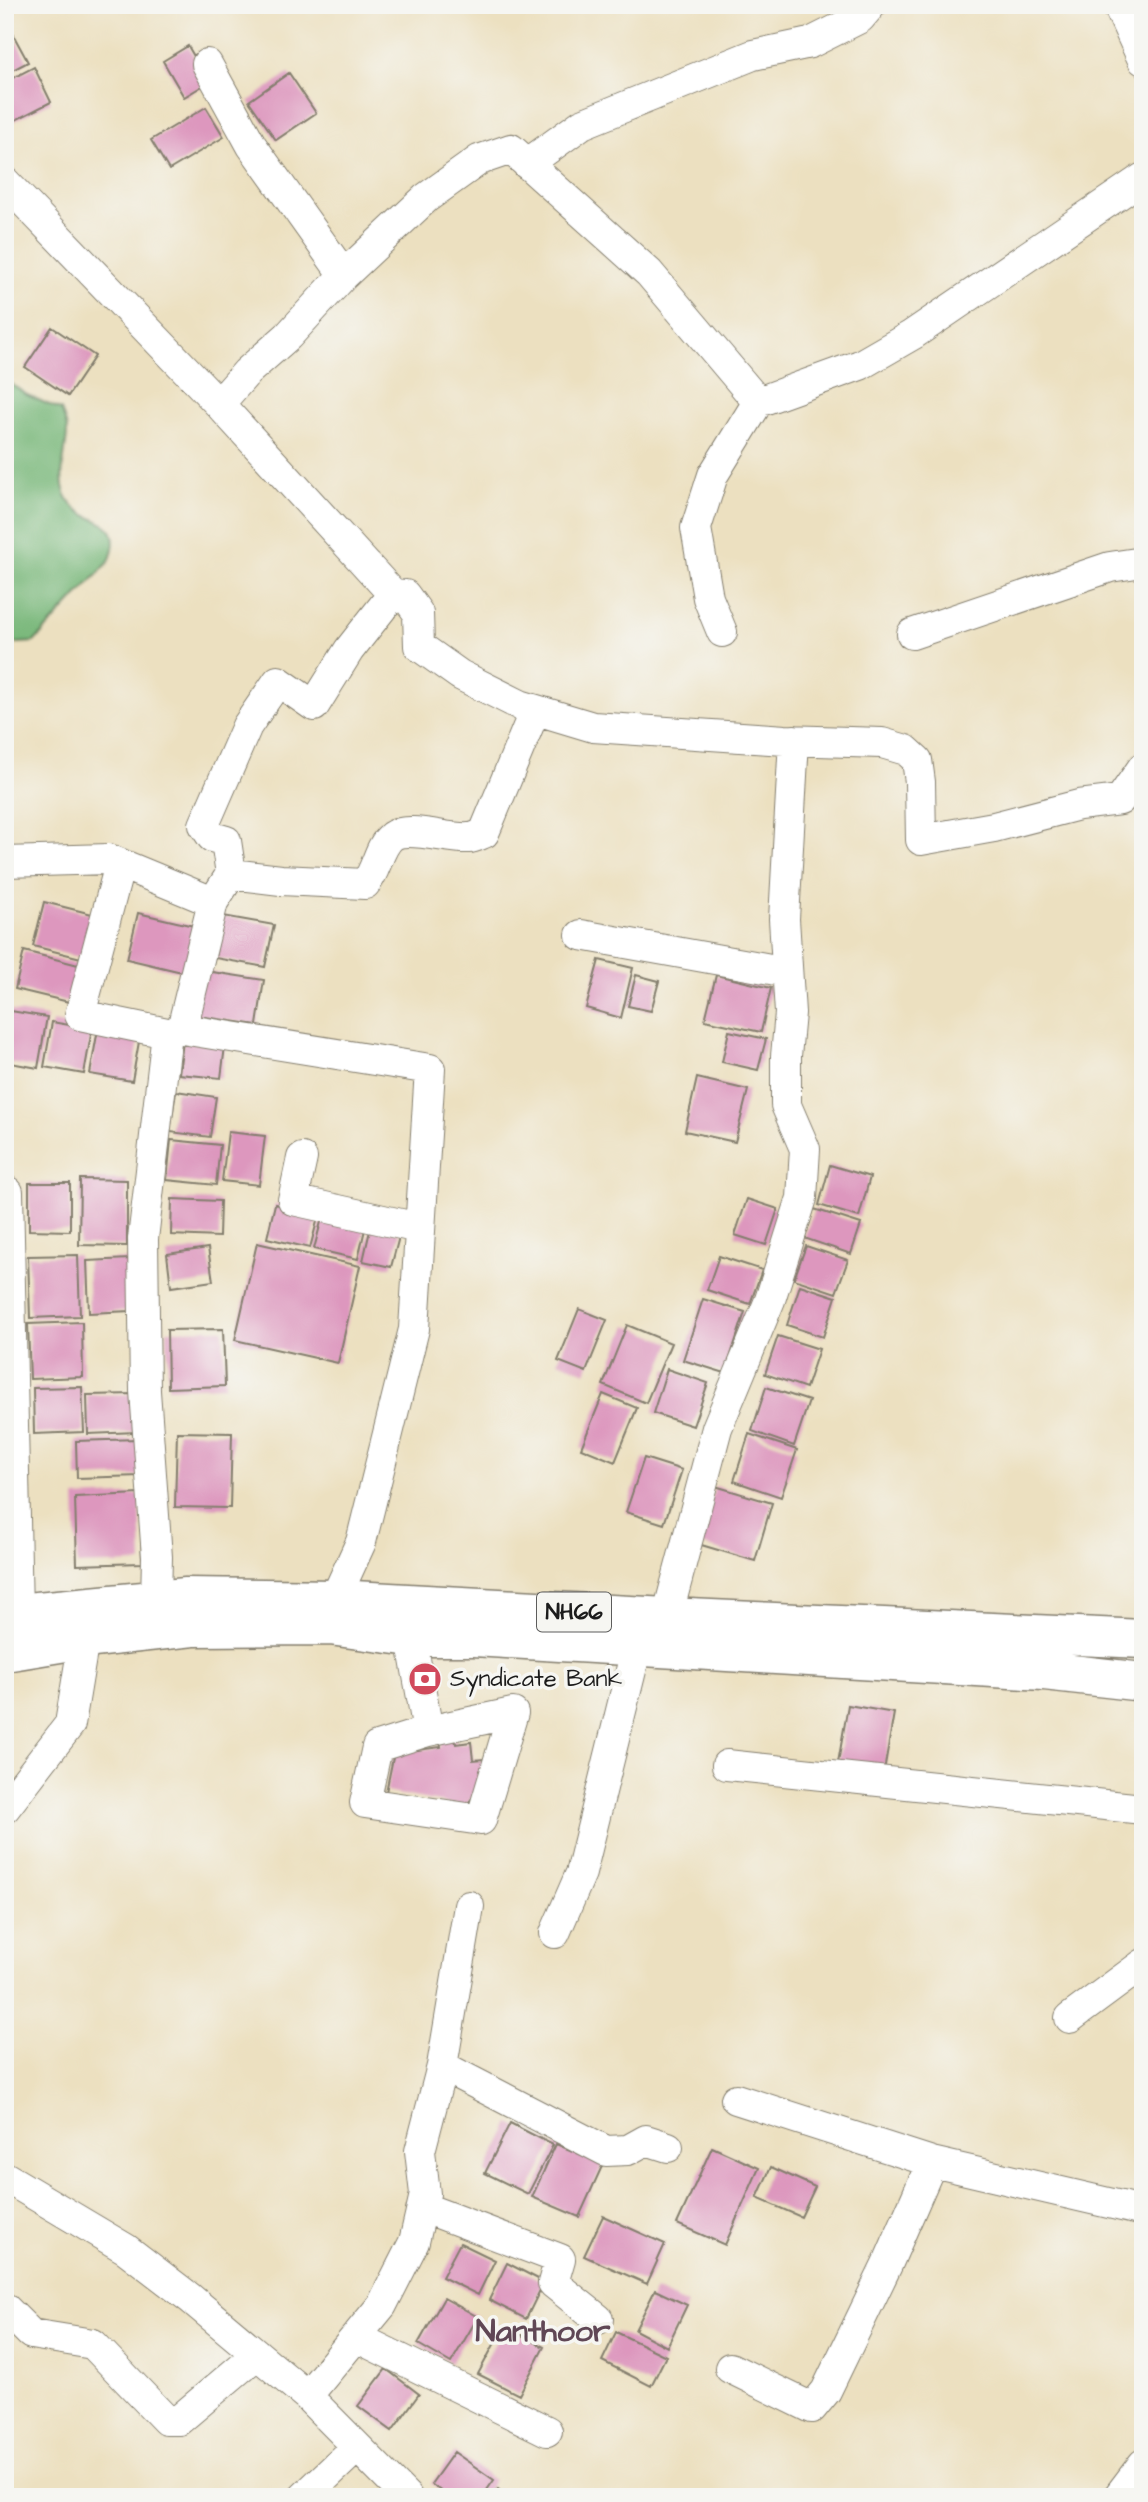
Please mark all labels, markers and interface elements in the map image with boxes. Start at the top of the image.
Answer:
road number: NH66 [537,1592,611,1632]
bank icon: Syndicate Bank [406,1660,444,1698]
place label: Syndicate Bank [450,1662,623,1697]
district label: Nanthoor [476,2309,611,2354]

